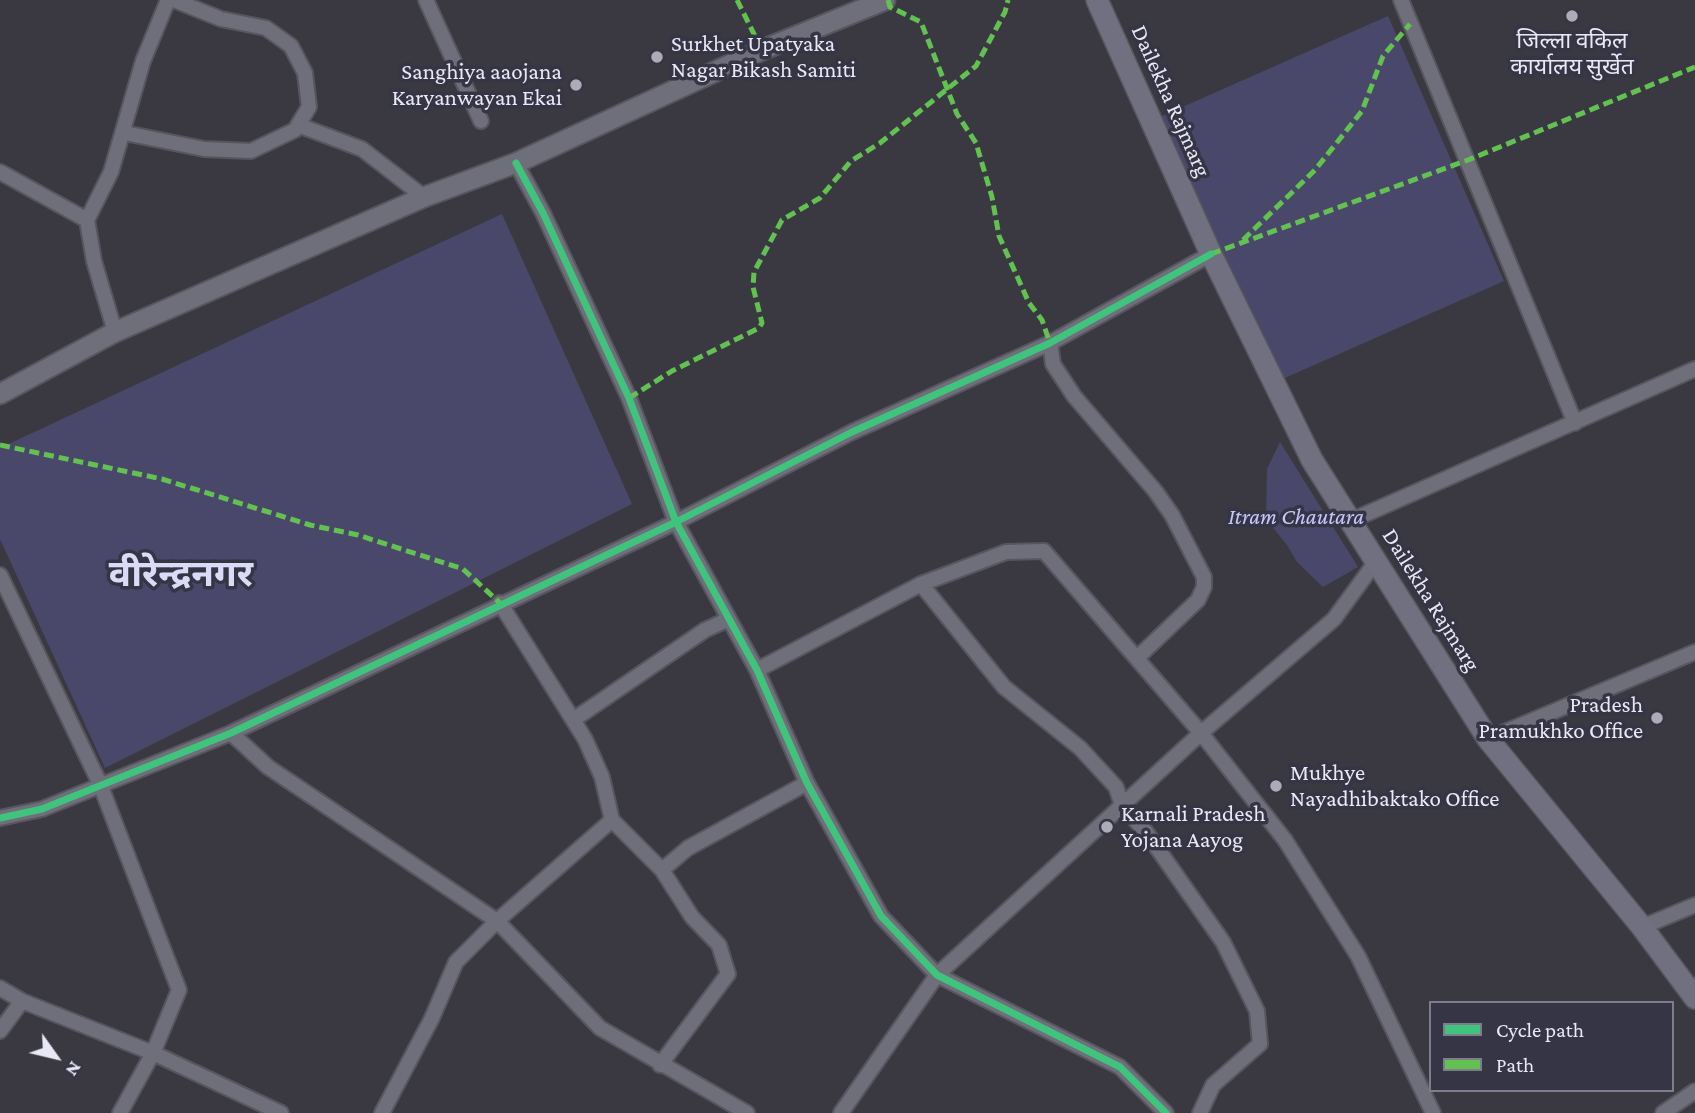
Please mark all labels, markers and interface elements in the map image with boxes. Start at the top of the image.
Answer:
marker: जिल्ला वकिल कार्यालय सुर्खेत [1564,8,1580,24]
street label: Dailekha Rajmarg [1125,21,1217,181]
place label: जिल्ला वकिल कार्यालय सुर्खेत [1510,27,1634,81]
place label: Surkhet Upatyaka Nagar Bikash Samiti [671,30,856,84]
marker: Surkhet Upatyaka Nagar Bikash Samiti [649,49,665,65]
place label: Sanghiya aaojana Karyanwayan Ekai [392,58,562,112]
marker: Sanghiya aaojana Karyanwayan Ekai [568,77,584,93]
park label: Itram Chautara [1228,503,1364,531]
street label: Dailekha Rajmarg [1376,523,1486,677]
district label: वीरेन्द्रनगर [109,553,253,597]
place label: Pradesh Pramukhko Office [1478,691,1643,745]
marker: Pradesh Pramukhko Office [1649,710,1665,726]
place label: Mukhye Nayadhibaktako Office [1290,759,1499,813]
marker: Mukhye Nayadhibaktako Office [1268,778,1284,794]
place label: Karnali Pradesh Yojana Aayog [1121,800,1266,854]
marker: Karnali Pradesh Yojana Aayog [1099,819,1115,835]
legend [1429,1001,1674,1092]
text: Cycle path [1496,1018,1584,1042]
north arrow [21,1022,91,1092]
text: Path [1496,1053,1534,1077]
text: N [62,1058,86,1080]

